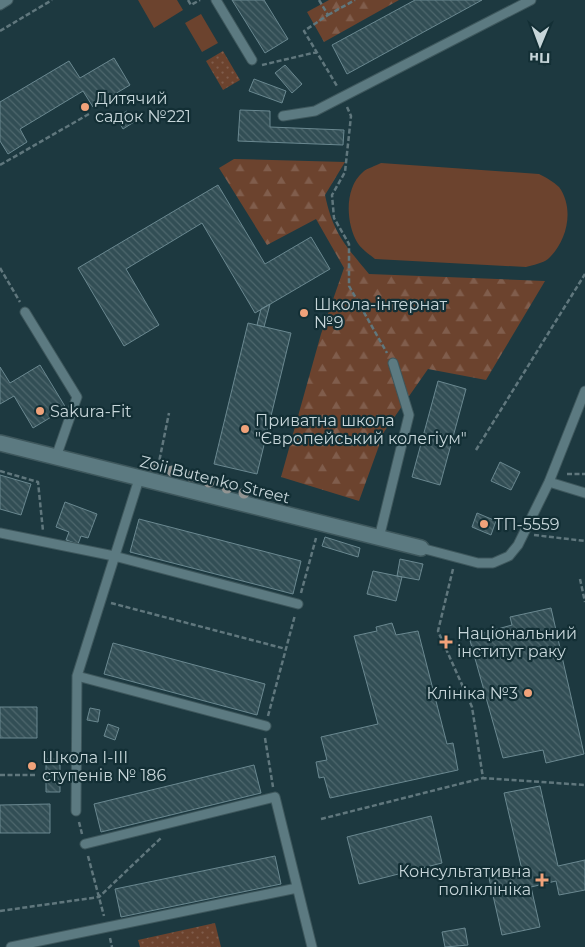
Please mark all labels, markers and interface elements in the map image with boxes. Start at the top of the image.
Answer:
north arrow [515,20,565,70]
text: Пн [529,49,550,67]
place label: Дитячий садок №221 [95,89,191,126]
marker: Дитячий садок №221 [79,101,91,113]
place label: Школа-інтернат №9 [314,295,448,332]
marker: Школа-інтернат №9 [298,307,310,319]
place label: Sakura-Fit [50,402,132,421]
marker: Sakura-Fit [34,405,46,417]
place label: Приватна школа "Європейський колегіум" [255,411,467,448]
marker: Приватна школа "Європейський колегіум" [239,423,251,435]
street label: Zoii Butenko Street [138,452,293,507]
place label: ТП-5559 [494,515,559,534]
marker: ТП-5559 [478,518,490,530]
place label: Національний інститут раку [457,624,577,661]
marker: Національний інститут раку [439,635,453,649]
place label: Клініка №3 [426,684,518,703]
marker: Клініка №3 [522,687,534,699]
place label: Школа І-ІІІ ступенів № 186 [42,748,166,785]
marker: Школа І-ІІІ ступенів № 186 [26,760,38,772]
place label: Консультативна поліклініка [398,862,531,899]
marker: Консультативна поліклініка [535,873,549,887]

